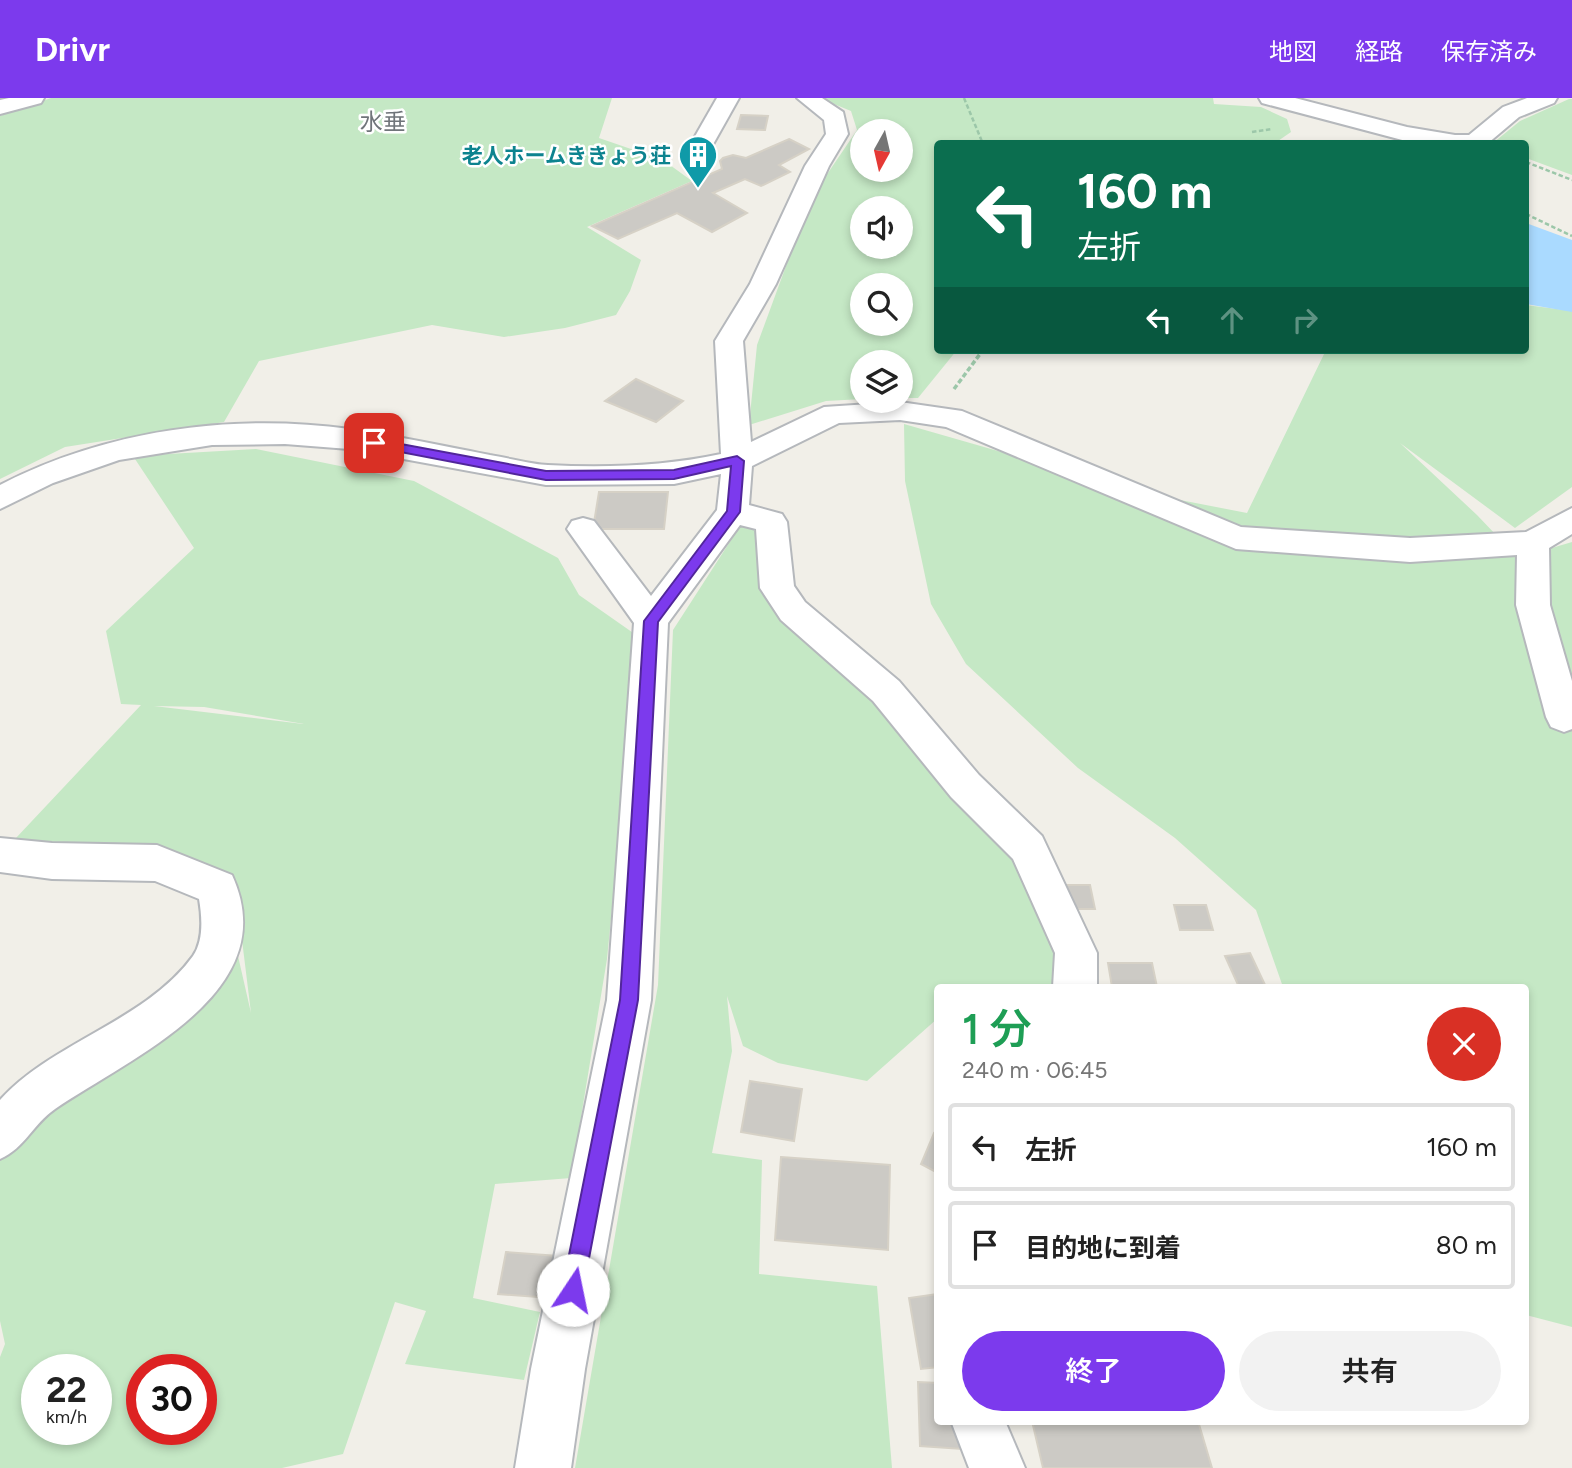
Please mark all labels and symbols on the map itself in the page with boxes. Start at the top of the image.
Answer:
district label: 水垂 [360,108,406,136]
north arrow [850,119,914,182]
building icon: 老人ホームききょう荘 [677,134,719,189]
place label: 老人ホームききょう荘 [462,143,671,168]
pin [344,413,404,473]
position arrow [536,1253,610,1327]
speed limit sign: 30 [126,1354,217,1445]

